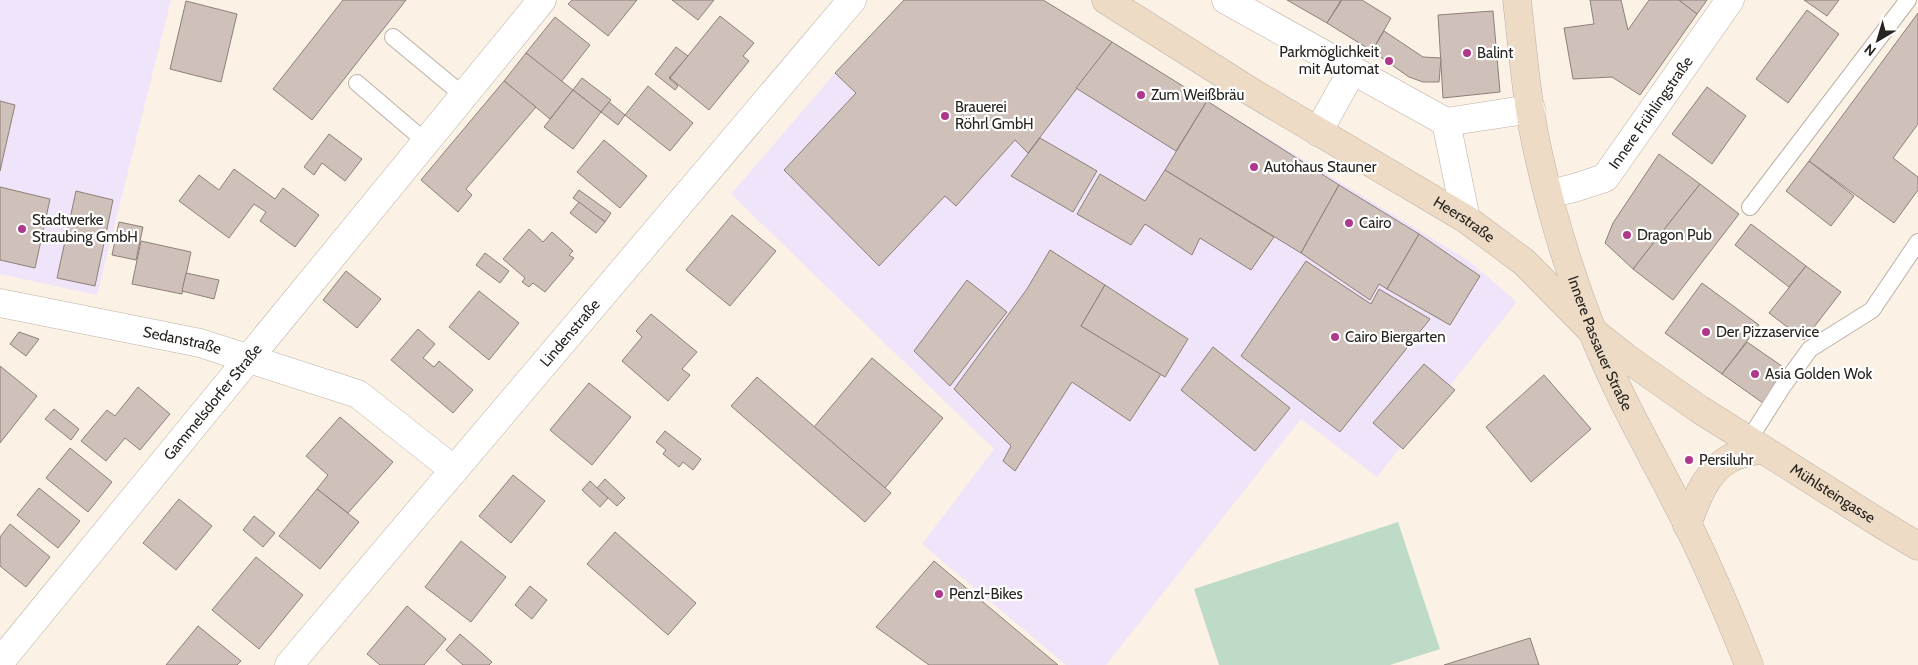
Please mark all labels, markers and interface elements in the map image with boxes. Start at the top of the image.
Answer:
north arrow [1853,15,1903,65]
text: N [1861,40,1879,60]
place label: Parkmöglichkeit mit Automat [1279,43,1379,78]
place label: Balint [1477,44,1513,62]
marker: Balint [1461,47,1473,59]
street label: Innere Frühlingstraße [1605,53,1697,173]
marker: Parkmöglichkeit mit Automat [1383,55,1395,67]
place label: Zum Weißbräu [1151,86,1244,104]
marker: Zum Weißbräu [1135,89,1147,101]
place label: Brauerei Röhrl GmbH [955,98,1034,133]
marker: Brauerei Röhrl GmbH [939,110,951,122]
place label: Autohaus Stauner [1264,158,1377,176]
marker: Autohaus Stauner [1248,161,1260,173]
street label: Heerstraße [1430,193,1499,246]
place label: Stadtwerke Straubing GmbH [32,211,138,246]
place label: Cairo [1359,214,1391,232]
marker: Cairo [1343,217,1355,229]
marker: Stadtwerke Straubing GmbH [16,223,28,235]
place label: Dragon Pub [1637,226,1712,244]
marker: Dragon Pub [1621,229,1633,241]
street label: Innere Passauer Straße [1564,274,1636,414]
street label: Lindenstraße [536,295,604,370]
street label: Sedanstraße [142,323,224,358]
place label: Der Pizzaservice [1716,323,1820,341]
marker: Der Pizzaservice [1700,326,1712,338]
place label: Cairo Biergarten [1345,328,1446,346]
marker: Cairo Biergarten [1329,331,1341,343]
street label: Gammelsdorfer Straße [160,340,266,464]
place label: Asia Golden Wok [1765,365,1873,383]
marker: Asia Golden Wok [1749,368,1761,380]
place label: Persiluhr [1699,451,1754,469]
marker: Persiluhr [1683,454,1695,466]
street label: Mühlsteingasse [1787,460,1879,527]
place label: Penzl-Bikes [949,585,1023,603]
marker: Penzl-Bikes [933,588,945,600]

